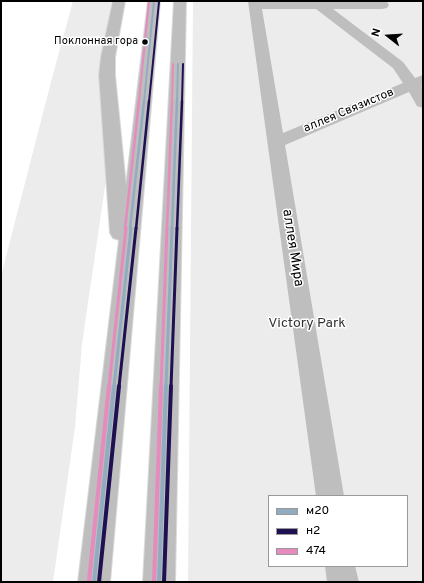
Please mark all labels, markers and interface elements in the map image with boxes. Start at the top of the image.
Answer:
north arrow [368,16,408,56]
text: N [369,27,384,38]
place label: Поклонная гора [54,35,138,49]
marker: Поклонная гора [140,37,150,47]
street label: аллея Связистов [302,85,396,137]
street label: аллея Мира [278,208,306,288]
park label: Victory Park [268,316,346,332]
legend [268,495,408,567]
text: м20 [306,503,329,519]
text: н2 [306,523,320,539]
text: 474 [306,543,326,559]

